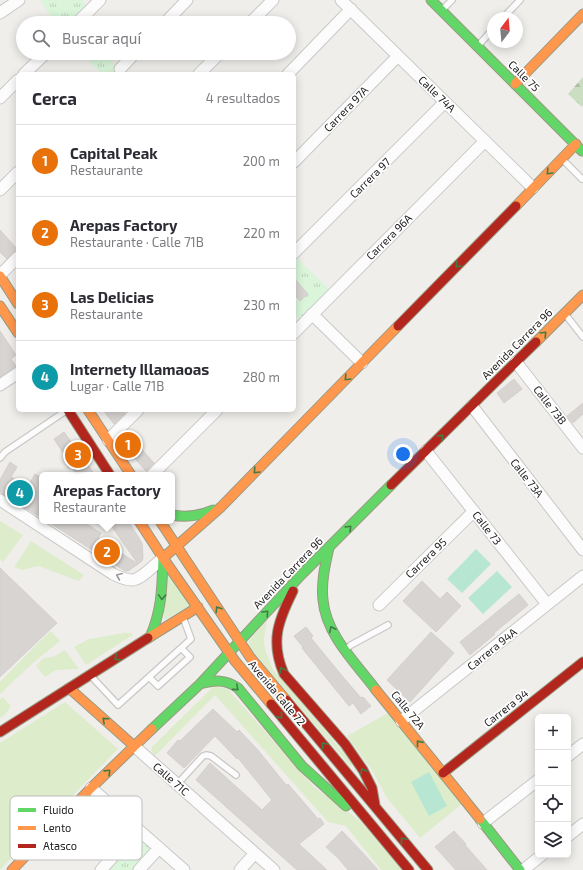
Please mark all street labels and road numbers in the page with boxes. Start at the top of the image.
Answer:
street label: Calle 75 [506,57,543,94]
street label: Calle 74A [416,73,459,115]
street label: Carrera 97A [321,83,371,134]
street label: Carrera 97 [347,155,393,201]
street label: Carrera 96A [363,211,414,262]
street label: Avenida Carrera 96 [479,306,555,382]
street label: Calle 73B [531,383,570,427]
street label: Calle 73A [508,456,547,500]
street label: Calle 73 [470,508,505,547]
street label: Avenida Carrera 96 [250,534,325,611]
street label: Carrera 95 [402,535,449,580]
street label: Carrera 94A [464,625,519,672]
street label: Avenida Calle 72 [246,657,308,728]
street label: Carrera 94 [481,686,531,729]
street label: Calle 72A [389,688,428,732]
street label: Calle 71C [151,759,192,798]

